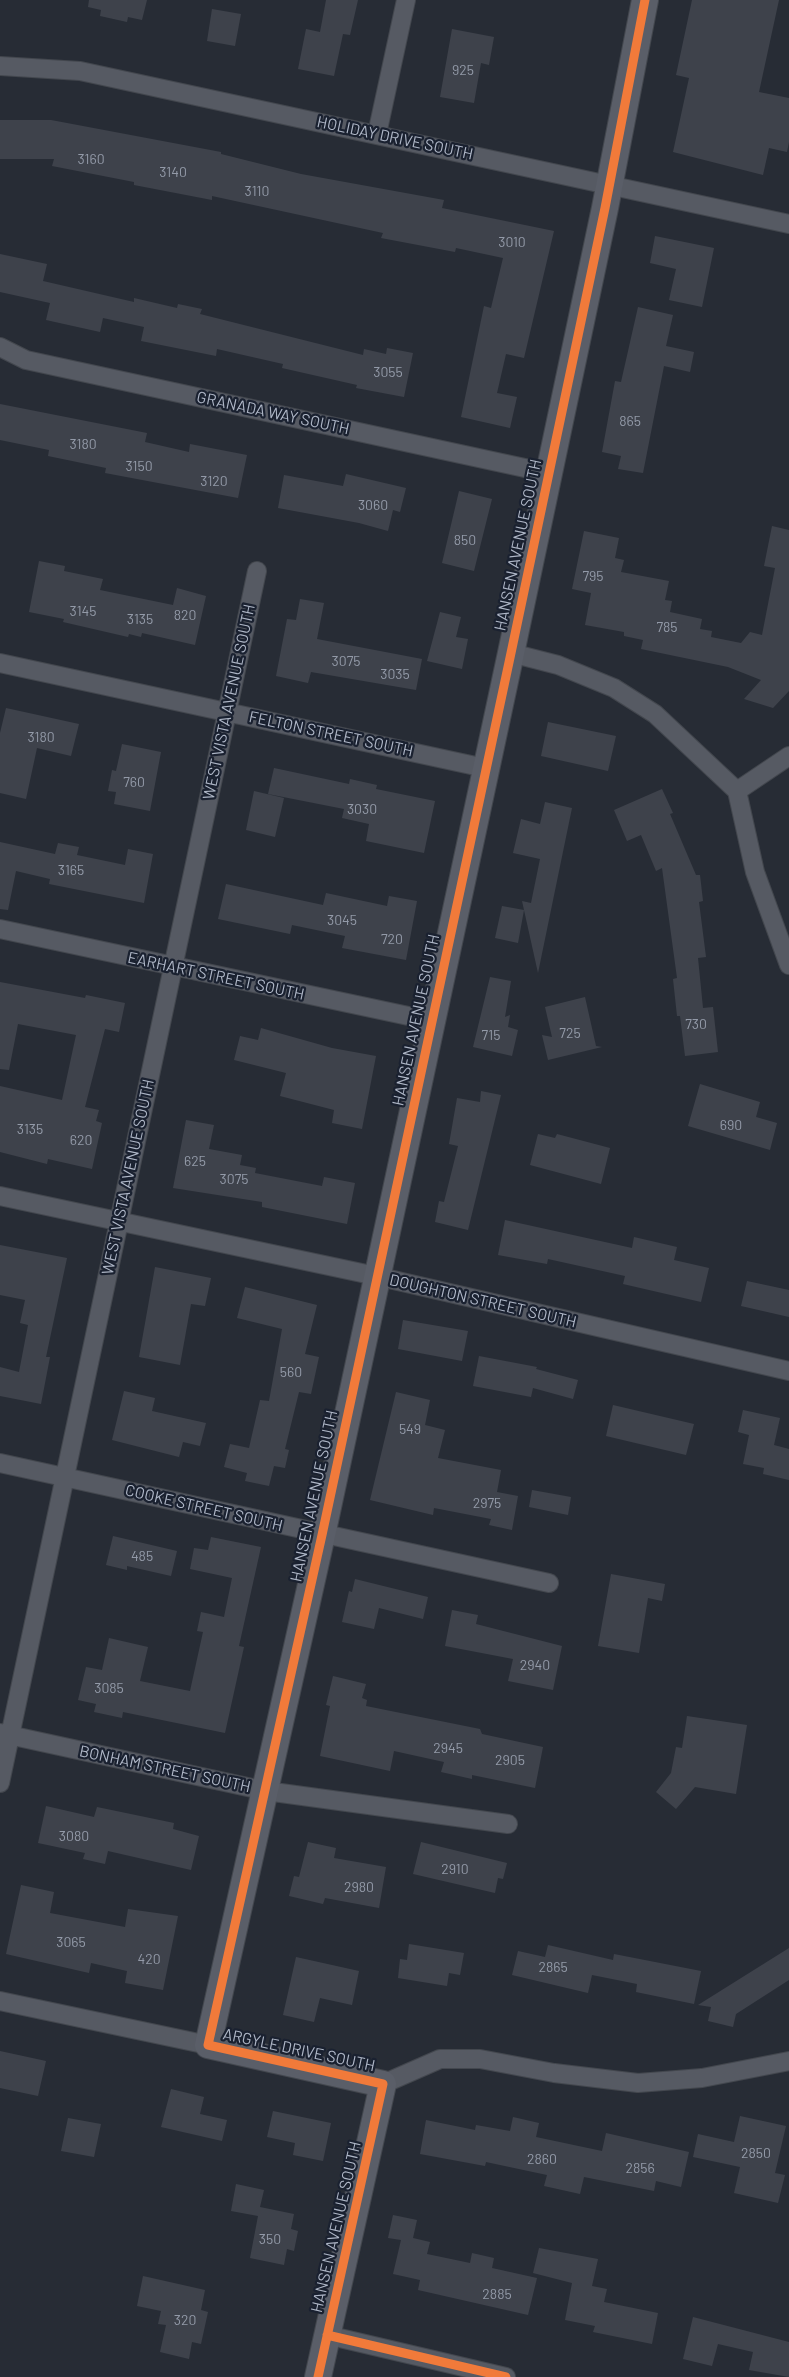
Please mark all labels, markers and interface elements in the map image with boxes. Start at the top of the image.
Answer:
house number: 925 [452,62,474,78]
street label: HOLIDAY DRIVE SOUTH [315,112,475,164]
house number: 3160 [77,151,105,167]
house number: 3140 [159,164,187,180]
house number: 3110 [245,183,269,199]
house number: 3010 [498,234,526,250]
house number: 3055 [373,364,403,380]
street label: GRANADA WAY SOUTH [195,387,351,439]
house number: 865 [619,413,641,429]
house number: 3180 [69,436,97,452]
street label: HANSEN AVENUE SOUTH [490,457,546,633]
house number: 3150 [125,458,153,474]
house number: 3120 [200,473,228,489]
house number: 3060 [358,497,388,513]
house number: 850 [454,532,476,548]
house number: 795 [582,568,604,584]
street label: WEST VISTA AVENUE SOUTH [199,602,259,802]
house number: 3145 [70,603,96,619]
house number: 820 [174,607,196,623]
house number: 3135 [127,611,153,627]
house number: 785 [656,619,678,635]
house number: 3075 [332,653,360,669]
house number: 3035 [380,666,410,682]
street label: FELTON STREET SOUTH [247,707,415,761]
house number: 3180 [27,729,55,745]
house number: 760 [123,774,145,790]
house number: 3030 [347,801,377,817]
house number: 3165 [58,862,84,878]
house number: 3045 [327,912,357,928]
house number: 720 [381,931,403,947]
street label: HANSEN AVENUE SOUTH [388,932,444,1108]
street label: EARHART STREET SOUTH [126,948,306,1004]
house number: 730 [685,1016,707,1032]
house number: 725 [559,1025,581,1041]
house number: 715 [482,1027,500,1043]
street label: WEST VISTA AVENUE SOUTH [98,1077,158,1277]
house number: 690 [720,1117,742,1133]
house number: 3135 [17,1121,43,1137]
house number: 620 [70,1132,92,1148]
house number: 625 [184,1153,206,1169]
house number: 3075 [220,1171,248,1187]
street label: DOUGHTON STREET SOUTH [388,1270,578,1332]
house number: 560 [280,1364,302,1380]
street label: HANSEN AVENUE SOUTH [286,1408,342,1584]
house number: 549 [399,1421,421,1437]
street label: COOKE STREET SOUTH [123,1481,285,1535]
house number: 2975 [473,1495,501,1511]
house number: 485 [131,1548,153,1564]
house number: 2940 [520,1657,550,1673]
house number: 3085 [94,1680,124,1696]
house number: 2945 [433,1740,463,1756]
street label: BONHAM STREET SOUTH [78,1741,252,1797]
house number: 2905 [495,1752,525,1768]
house number: 3080 [59,1828,89,1844]
house number: 2910 [441,1861,469,1877]
house number: 2980 [344,1879,374,1895]
house number: 3065 [56,1934,86,1950]
house number: 420 [137,1951,161,1967]
house number: 2865 [538,1959,568,1975]
street label: ARGYLE DRIVE SOUTH [221,2024,377,2076]
street label: HANSEN AVENUE SOUTH [307,2139,365,2315]
house number: 2850 [741,2145,771,2161]
house number: 2860 [527,2151,557,2167]
house number: 2856 [625,2160,655,2176]
house number: 350 [259,2231,281,2247]
house number: 2885 [482,2286,512,2302]
house number: 320 [174,2312,196,2328]

